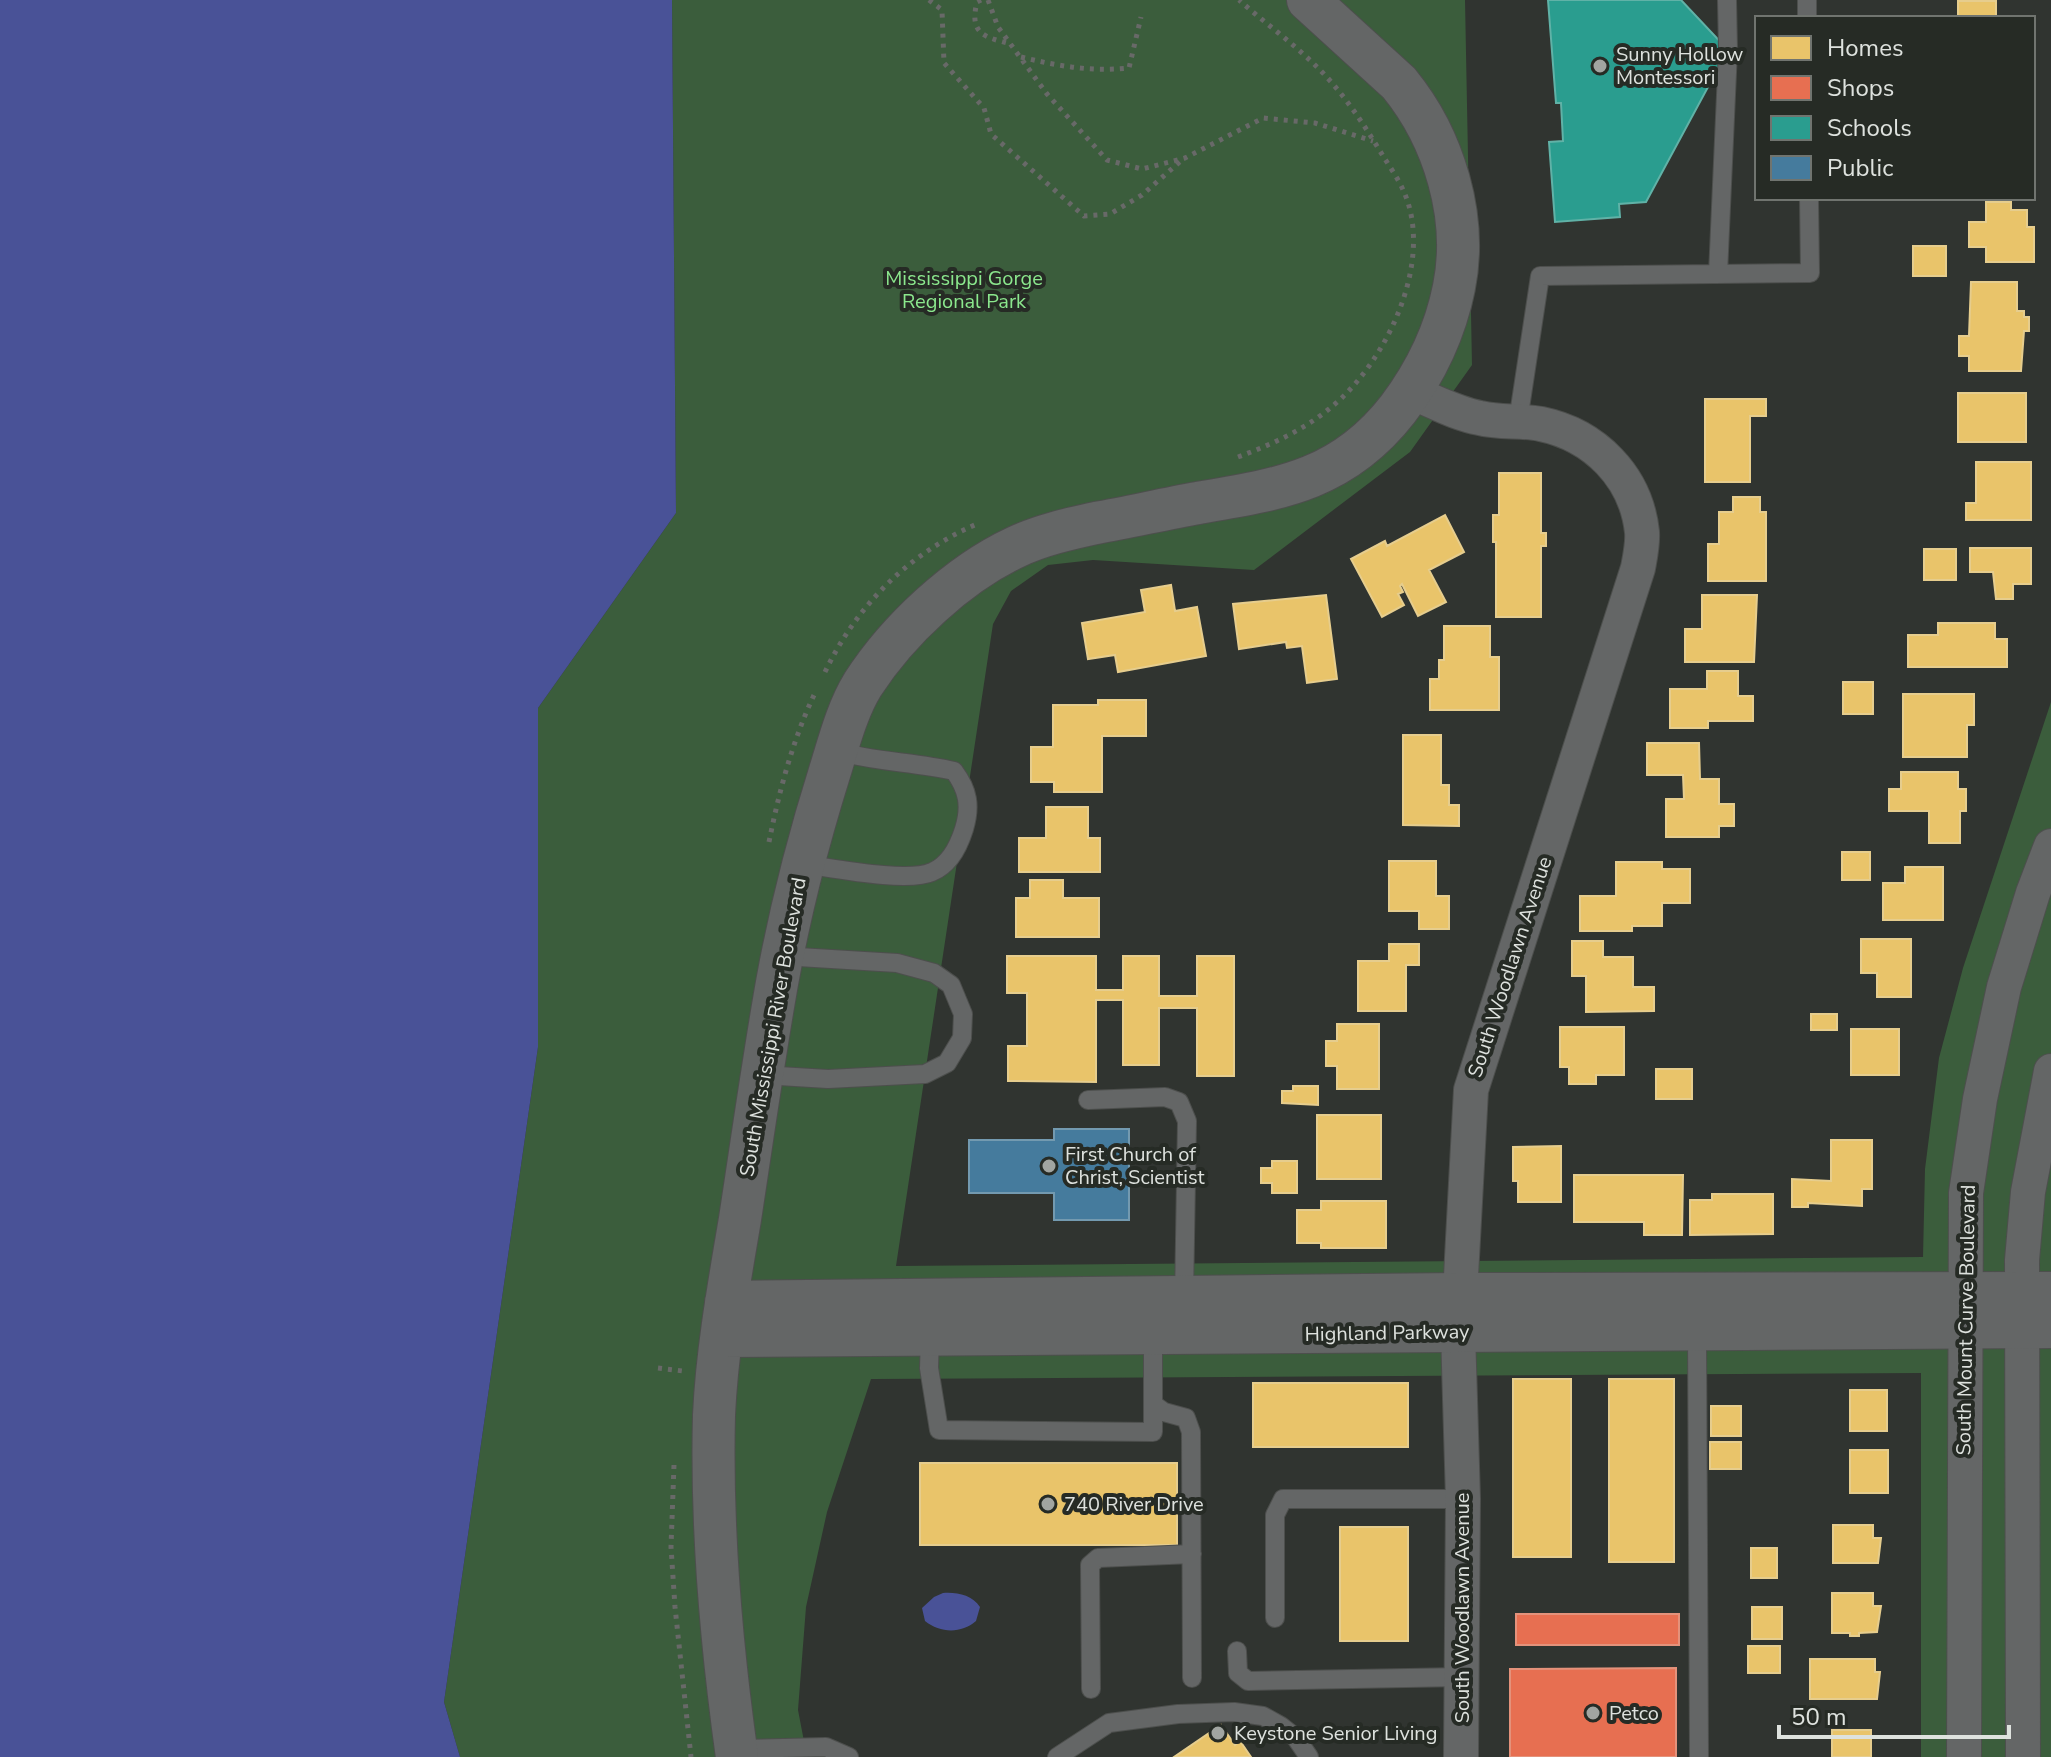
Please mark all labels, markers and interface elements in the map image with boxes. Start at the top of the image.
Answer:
legend [1755,16,2035,200]
text: Homes [1827,32,1903,64]
place label: Sunny Hollow Montessori [1616,41,1744,91]
marker: Sunny Hollow Montessori [1591,57,1609,75]
text: Shops [1827,72,1894,104]
text: Schools [1827,112,1912,144]
text: Public [1827,152,1893,184]
park label: Mississippi Gorge Regional Park [885,265,1043,315]
street label: South Woodlawn Avenue [1462,853,1558,1081]
street label: South Mississippi River Boulevard [733,875,813,1179]
place label: First Church of Christ, Scientist [1065,1141,1205,1191]
marker: First Church of Christ, Scientist [1040,1157,1058,1175]
street label: South Mount Curve Boulevard [1950,1184,1982,1456]
street label: Highland Parkway [1304,1318,1470,1348]
place label: 740 River Drive [1064,1491,1204,1518]
street label: South Woodlawn Avenue [1449,1493,1476,1723]
marker: 740 River Drive [1039,1495,1057,1513]
scale bar [1779,1689,2009,1739]
place label: Petco [1609,1700,1659,1727]
text: 50 m [1791,1701,1847,1733]
marker: Petco [1584,1704,1602,1722]
place label: Keystone Senior Living [1234,1720,1437,1747]
marker: Keystone Senior Living [1209,1724,1227,1742]

